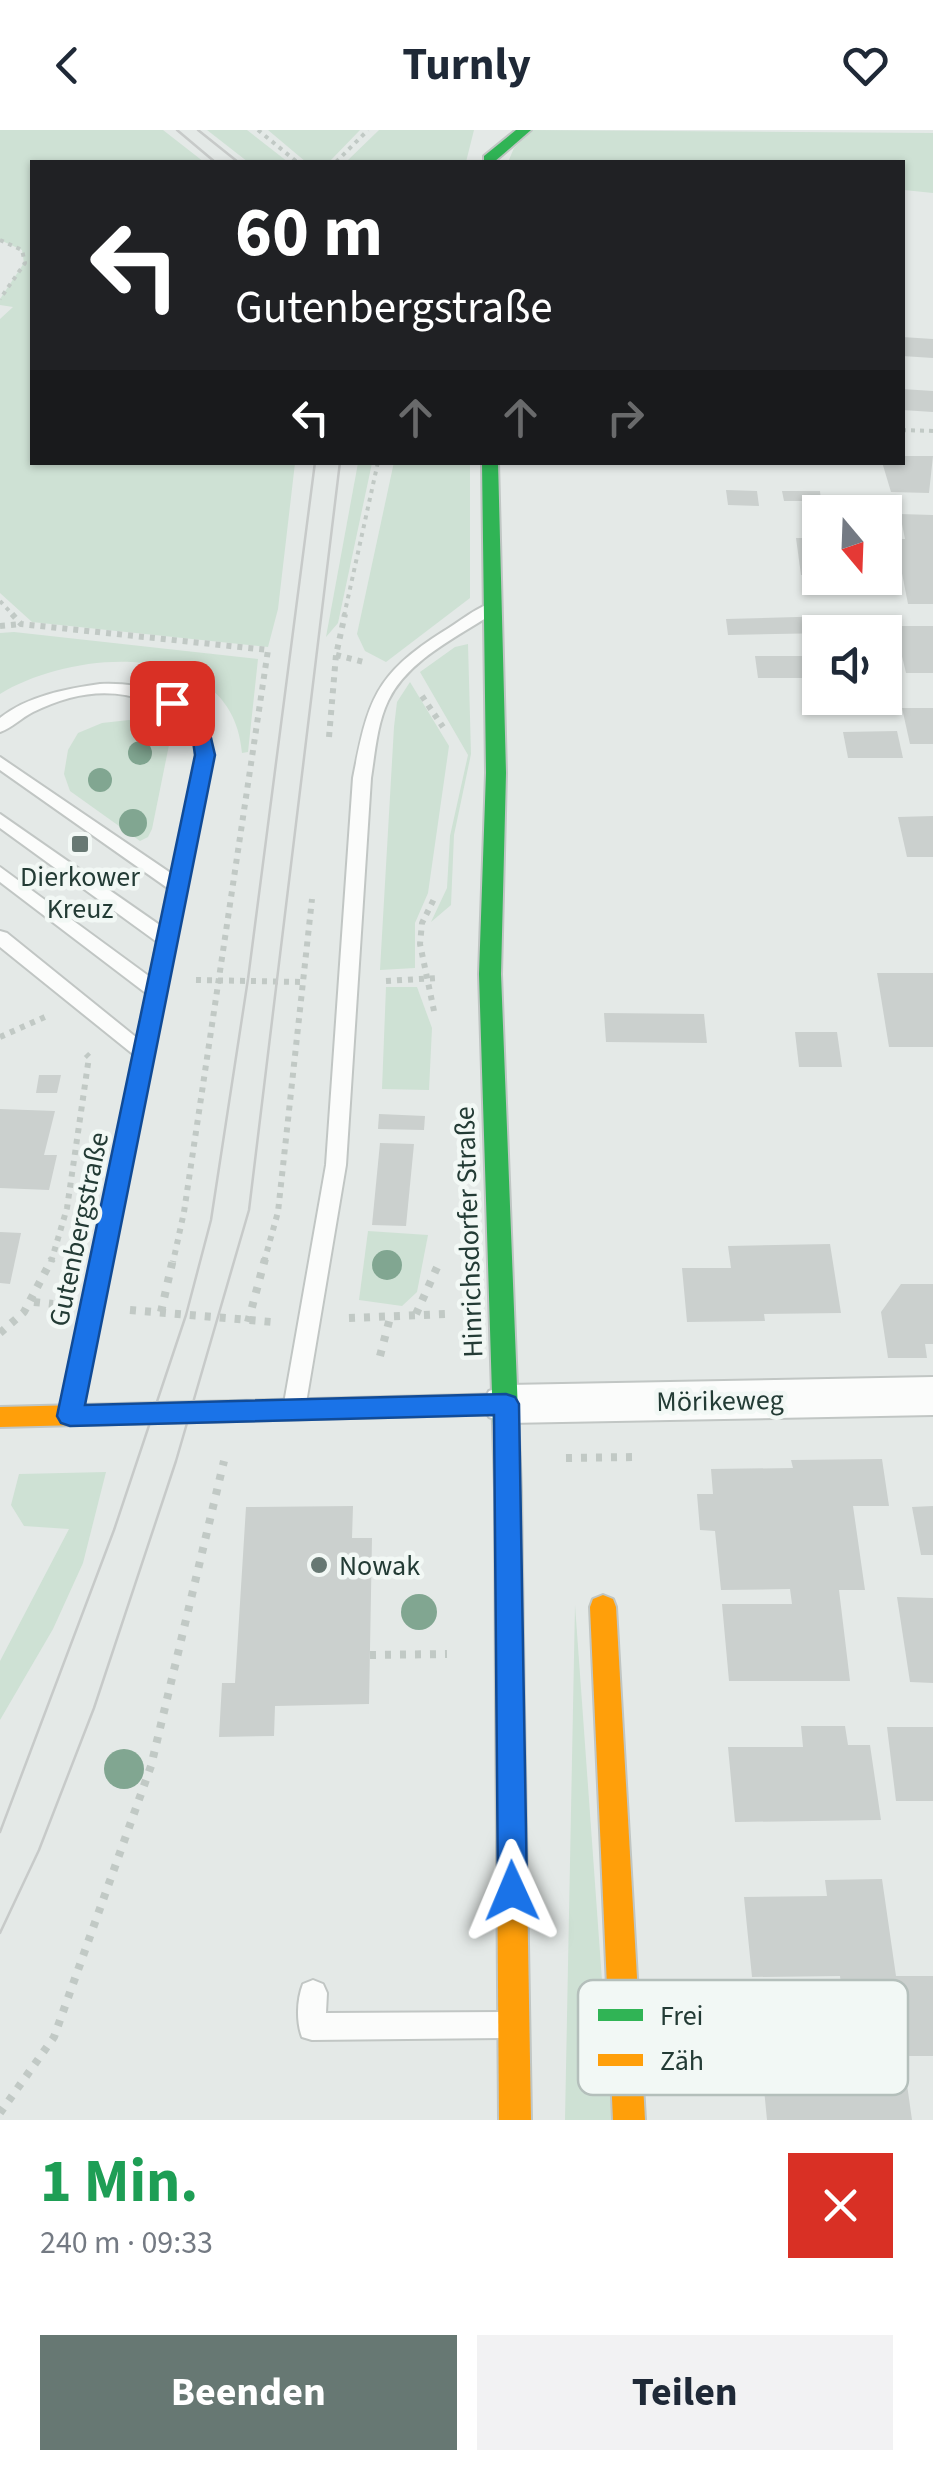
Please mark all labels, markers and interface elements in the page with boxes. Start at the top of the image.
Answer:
text: Turnly [402,33,531,97]
icon: back [40,38,95,93]
icon: heart [838,38,893,93]
text: 60 m [235,183,383,283]
icon: left [70,200,200,330]
text: Gutenbergstraße [235,276,552,340]
icon: left [283,390,338,445]
icon: ahead [388,390,443,445]
icon: ahead [493,390,548,445]
icon: right [598,390,653,445]
north arrow [802,495,902,595]
map controls [802,495,902,715]
button: sound [802,615,902,715]
pin [130,661,215,746]
icon: arrive [145,676,200,731]
marker: Dierkower Kreuz [69,833,91,855]
place label: Dierkower Kreuz [20,857,140,929]
street label: Hinrichsdorfer Straße [445,1106,493,1358]
street label: Gutenbergstraße [39,1128,119,1330]
street label: Mörikeweg [656,1380,784,1422]
place label: Nowak [339,1546,420,1586]
marker: Nowak [308,1554,330,1576]
position arrow [460,1839,564,1943]
legend [578,1980,908,2095]
text: Frei [660,1996,703,2036]
text: Zäh [660,2041,704,2081]
text: 1 Min. [40,2140,198,2225]
button: close [788,2153,893,2258]
text: 240 m · 09:33 [40,2220,213,2266]
button: Beenden [40,2335,457,2450]
button: Teilen [477,2335,893,2450]

